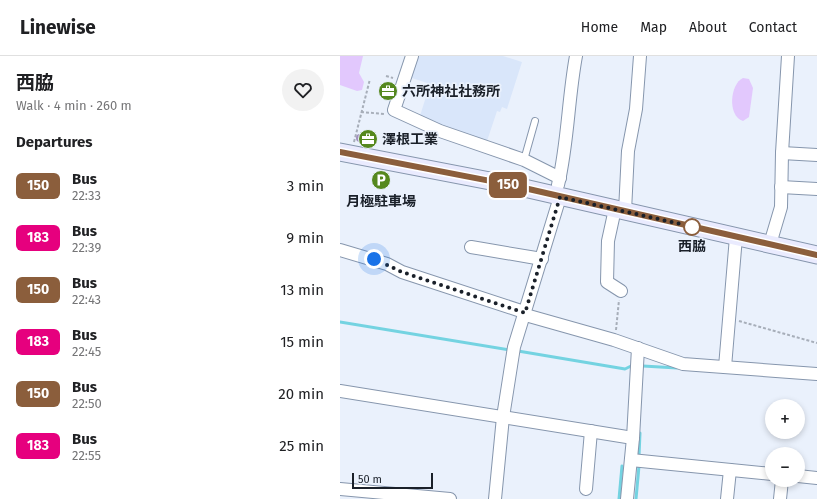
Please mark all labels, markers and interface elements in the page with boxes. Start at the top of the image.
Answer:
text: Linewise [20,16,96,39]
text: Home [581,19,618,36]
text: Map [640,19,667,36]
text: About [689,19,727,36]
text: Contact [749,19,797,36]
button: heart [282,69,324,111]
text: 西脇 [16,71,54,94]
office icon: 六所神社社務所 [377,80,399,102]
place label: 六所神社社務所 [402,83,500,100]
text: Walk · 4 min · 260 m [16,98,132,113]
office icon: 澤根工業 [357,128,379,150]
place label: 澤根工業 [382,131,438,148]
text: Departures [16,133,93,151]
parking icon: 月極駐車場 [370,169,392,191]
text: Bus [72,170,97,188]
line badge: 150 [485,172,531,198]
text: 150 [497,176,519,193]
text: 150 [27,177,49,194]
text: 3 min [287,177,324,195]
text: 22:33 [72,188,101,203]
place label: 月極駐車場 [346,193,416,210]
marker: 西脇 [683,218,701,236]
text: Bus [72,222,97,240]
text: 183 [27,229,49,246]
text: 9 min [286,229,324,247]
place label: 西脇 [678,238,706,255]
text: 22:39 [72,240,101,255]
your location [364,249,384,269]
text: Bus [72,274,97,292]
text: 150 [27,281,49,298]
text: 13 min [280,281,324,299]
text: 22:43 [72,292,101,307]
text: Bus [72,326,97,344]
text: 183 [27,333,49,350]
text: 15 min [280,333,324,351]
text: 22:45 [72,344,101,359]
text: Bus [72,378,97,396]
text: 150 [27,385,49,402]
text: 20 min [278,385,324,403]
text: 22:50 [72,396,102,411]
map controls [765,399,805,487]
button: + [765,399,805,439]
text: Bus [72,430,97,448]
text: 183 [27,437,49,454]
text: 25 min [279,437,324,455]
button: − [765,447,805,487]
text: 22:55 [72,448,101,463]
scale bar [352,471,433,490]
text: 50 m [358,473,382,486]

